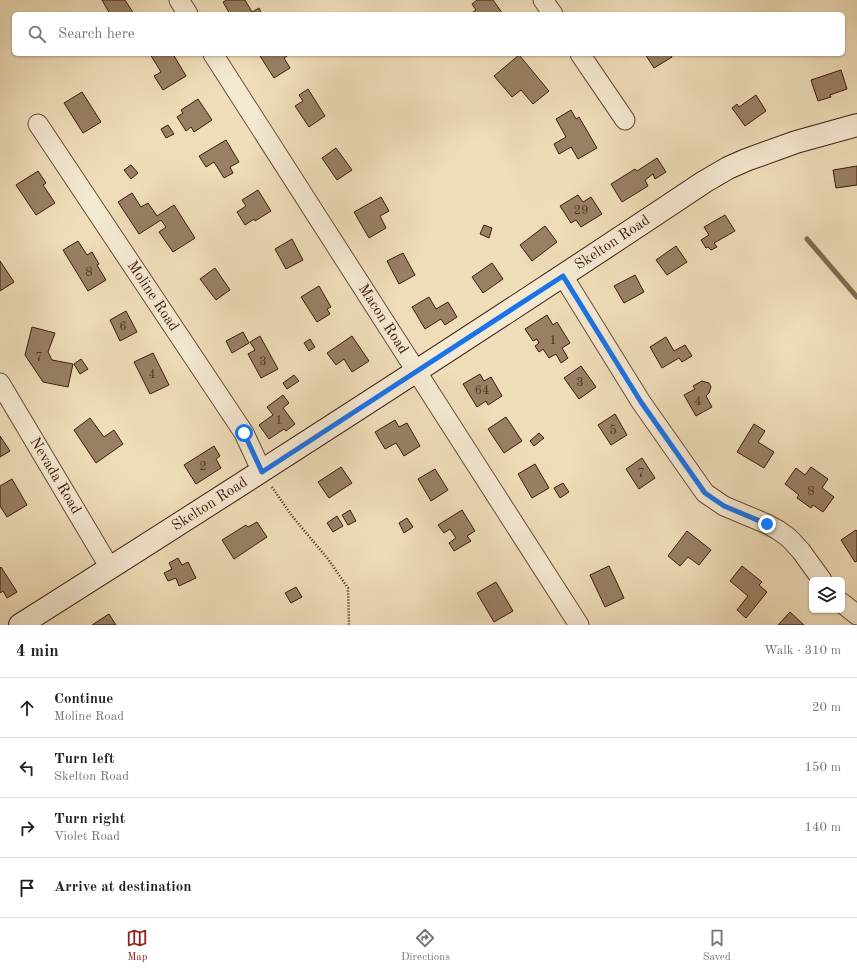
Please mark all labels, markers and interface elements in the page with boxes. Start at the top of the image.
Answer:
search box [12,12,845,56]
icon: search [26,23,48,45]
text: Search here [58,27,135,42]
house number: 29 [573,204,589,217]
street label: Skelton Road [572,213,653,273]
street label: Moline Road [124,258,182,334]
house number: 8 [85,266,93,279]
street label: Macon Road [355,282,411,357]
house number: 6 [119,320,127,333]
house number: 1 [549,334,557,347]
house number: 7 [35,351,43,364]
house number: 3 [259,355,267,368]
house number: 4 [148,368,156,381]
house number: 3 [576,376,584,389]
house number: 64 [474,384,490,397]
house number: 4 [694,395,702,408]
house number: 1 [275,414,283,427]
route start [235,424,253,442]
house number: 5 [609,424,617,437]
street label: Nevada Road [27,435,84,517]
house number: 2 [199,460,207,473]
house number: 7 [637,467,645,480]
street label: Skelton Road [169,475,250,534]
house number: 8 [807,485,815,498]
route end [758,515,776,533]
map controls [809,577,845,613]
button: layers [809,577,845,613]
text: 4 min [16,643,59,660]
text: Walk · 310 m [764,644,841,657]
text: Continue [54,692,113,707]
icon: ahead [16,697,38,719]
text: 20 m [812,701,841,714]
text: Moline Road [54,710,124,723]
text: Turn left [54,752,114,767]
icon: left [16,757,38,779]
text: 150 m [804,761,841,774]
text: Skelton Road [54,770,129,783]
text: Turn right [54,812,125,827]
icon: right [16,817,38,839]
text: 140 m [804,821,841,834]
text: Violet Road [54,830,120,843]
icon: arrive [16,877,38,899]
text: Arrive at destination [54,880,192,895]
tab: Map [126,927,148,965]
tab: Directions [401,927,450,965]
tab: Saved [703,927,731,965]

